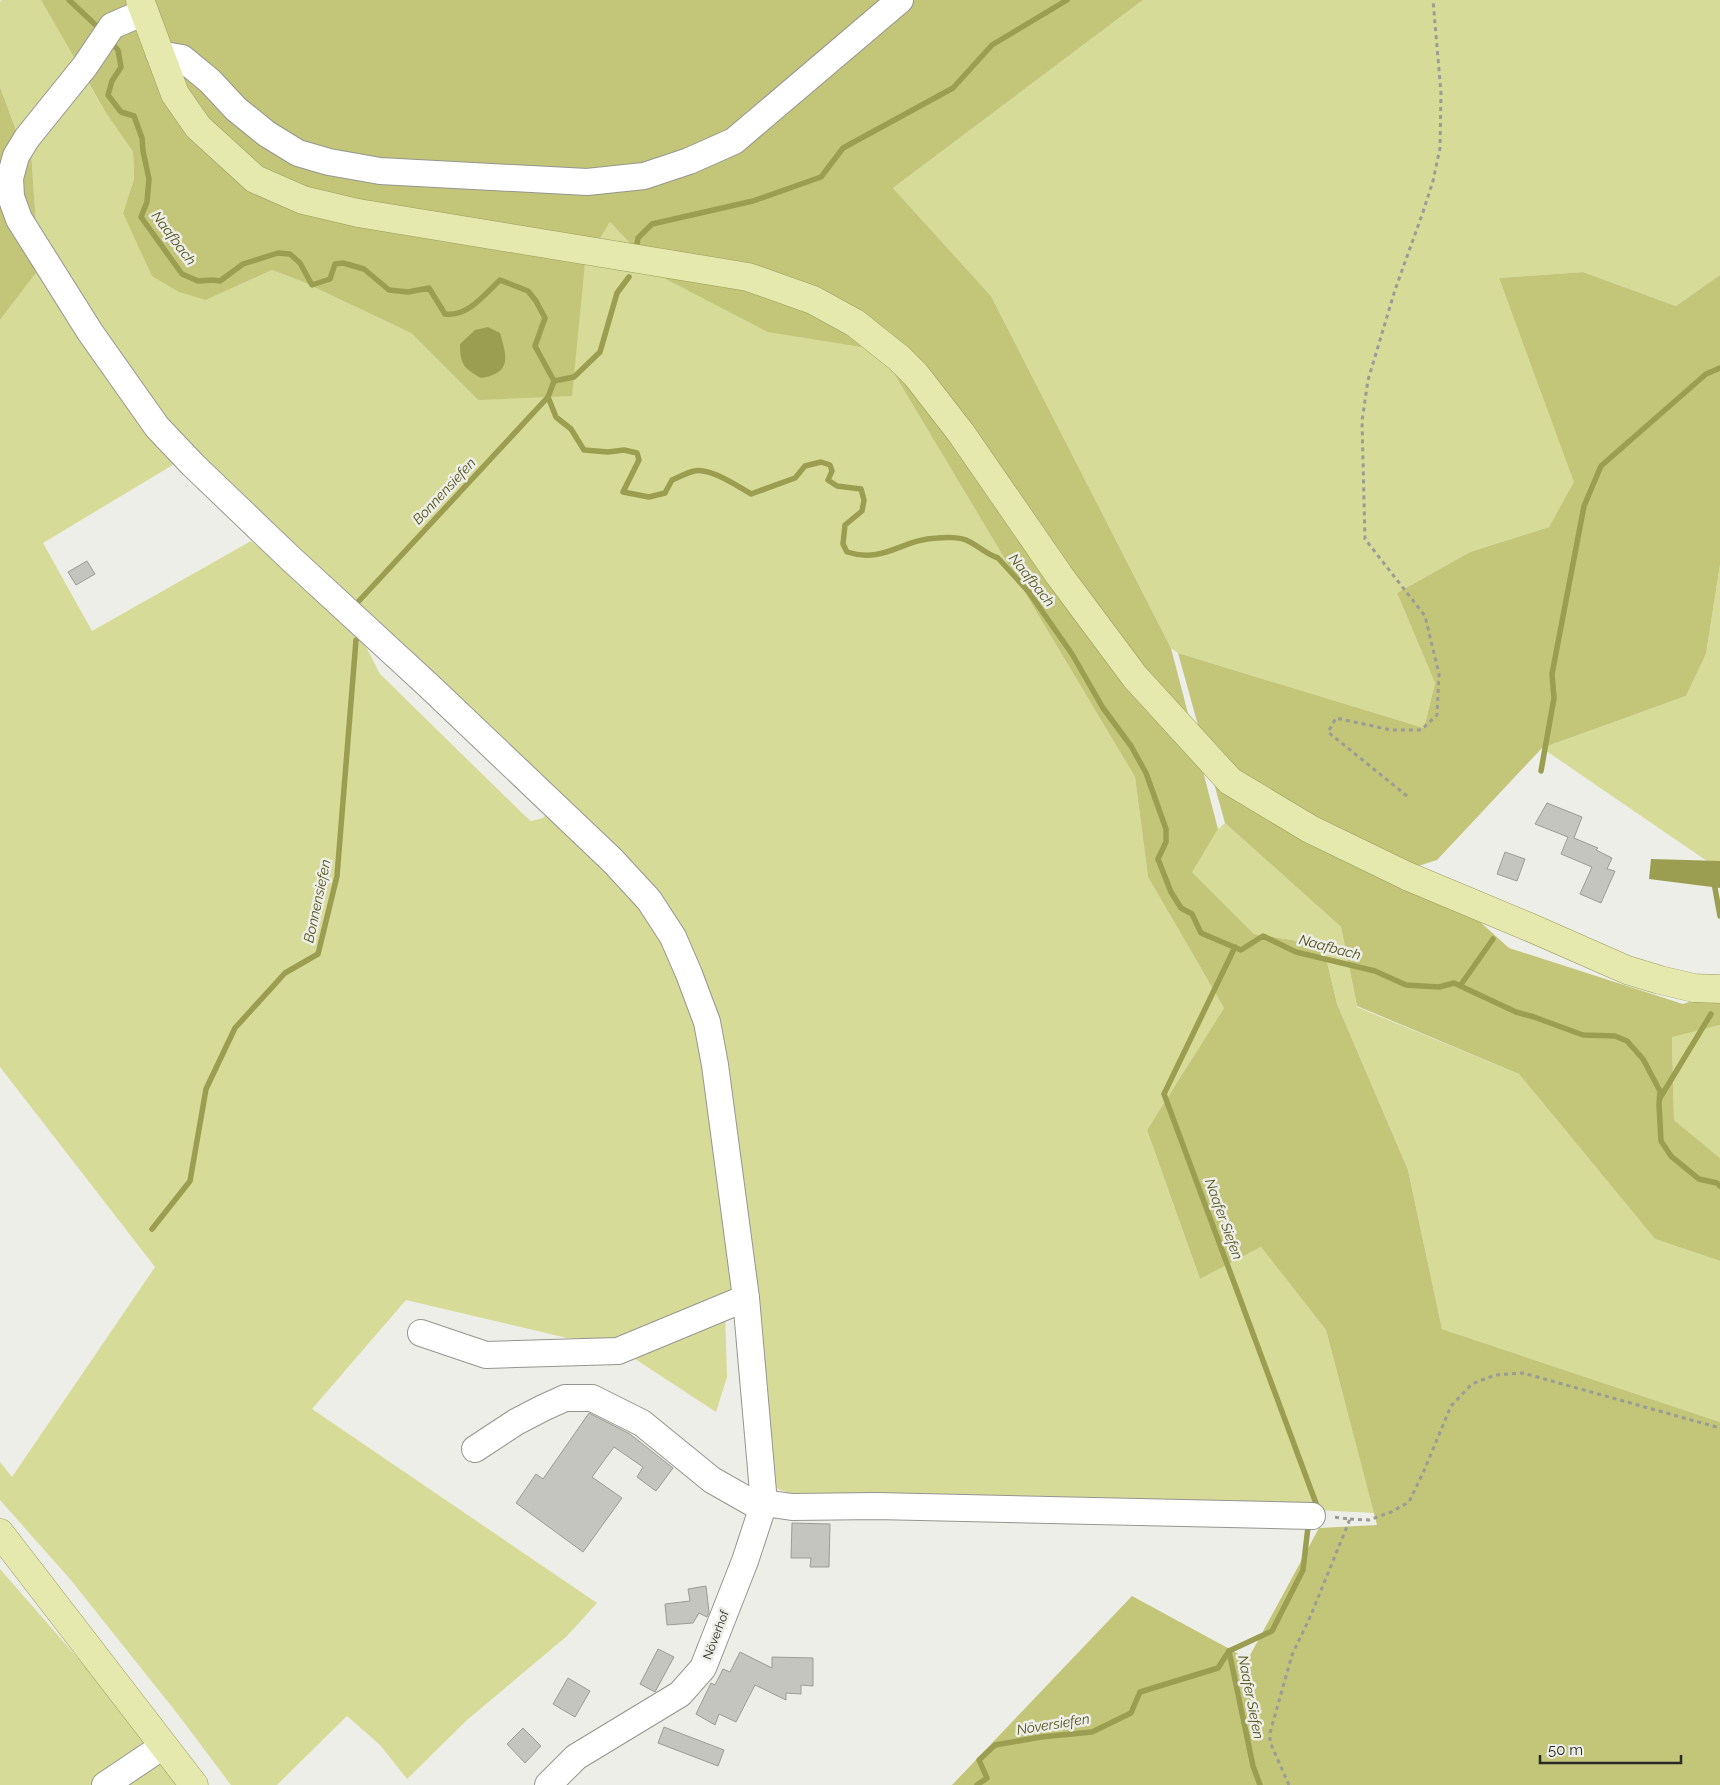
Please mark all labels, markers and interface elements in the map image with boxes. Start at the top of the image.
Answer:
water label: Naafbach [149,208,200,268]
water label: Bonnensiefen [409,454,479,527]
water label: Naafbach [1006,550,1058,610]
water label: Bonnensiefen [300,858,334,944]
water label: Naafbach [1297,931,1363,963]
water label: Naafer Siefen [1202,1176,1246,1262]
street label: Növerhof [700,1607,732,1662]
water label: Naafer Siefen [1235,1654,1267,1740]
water label: Növersiefen [1015,1710,1091,1738]
scale bar [1540,1732,1681,1764]
text: 50 m [1548,1741,1583,1759]

